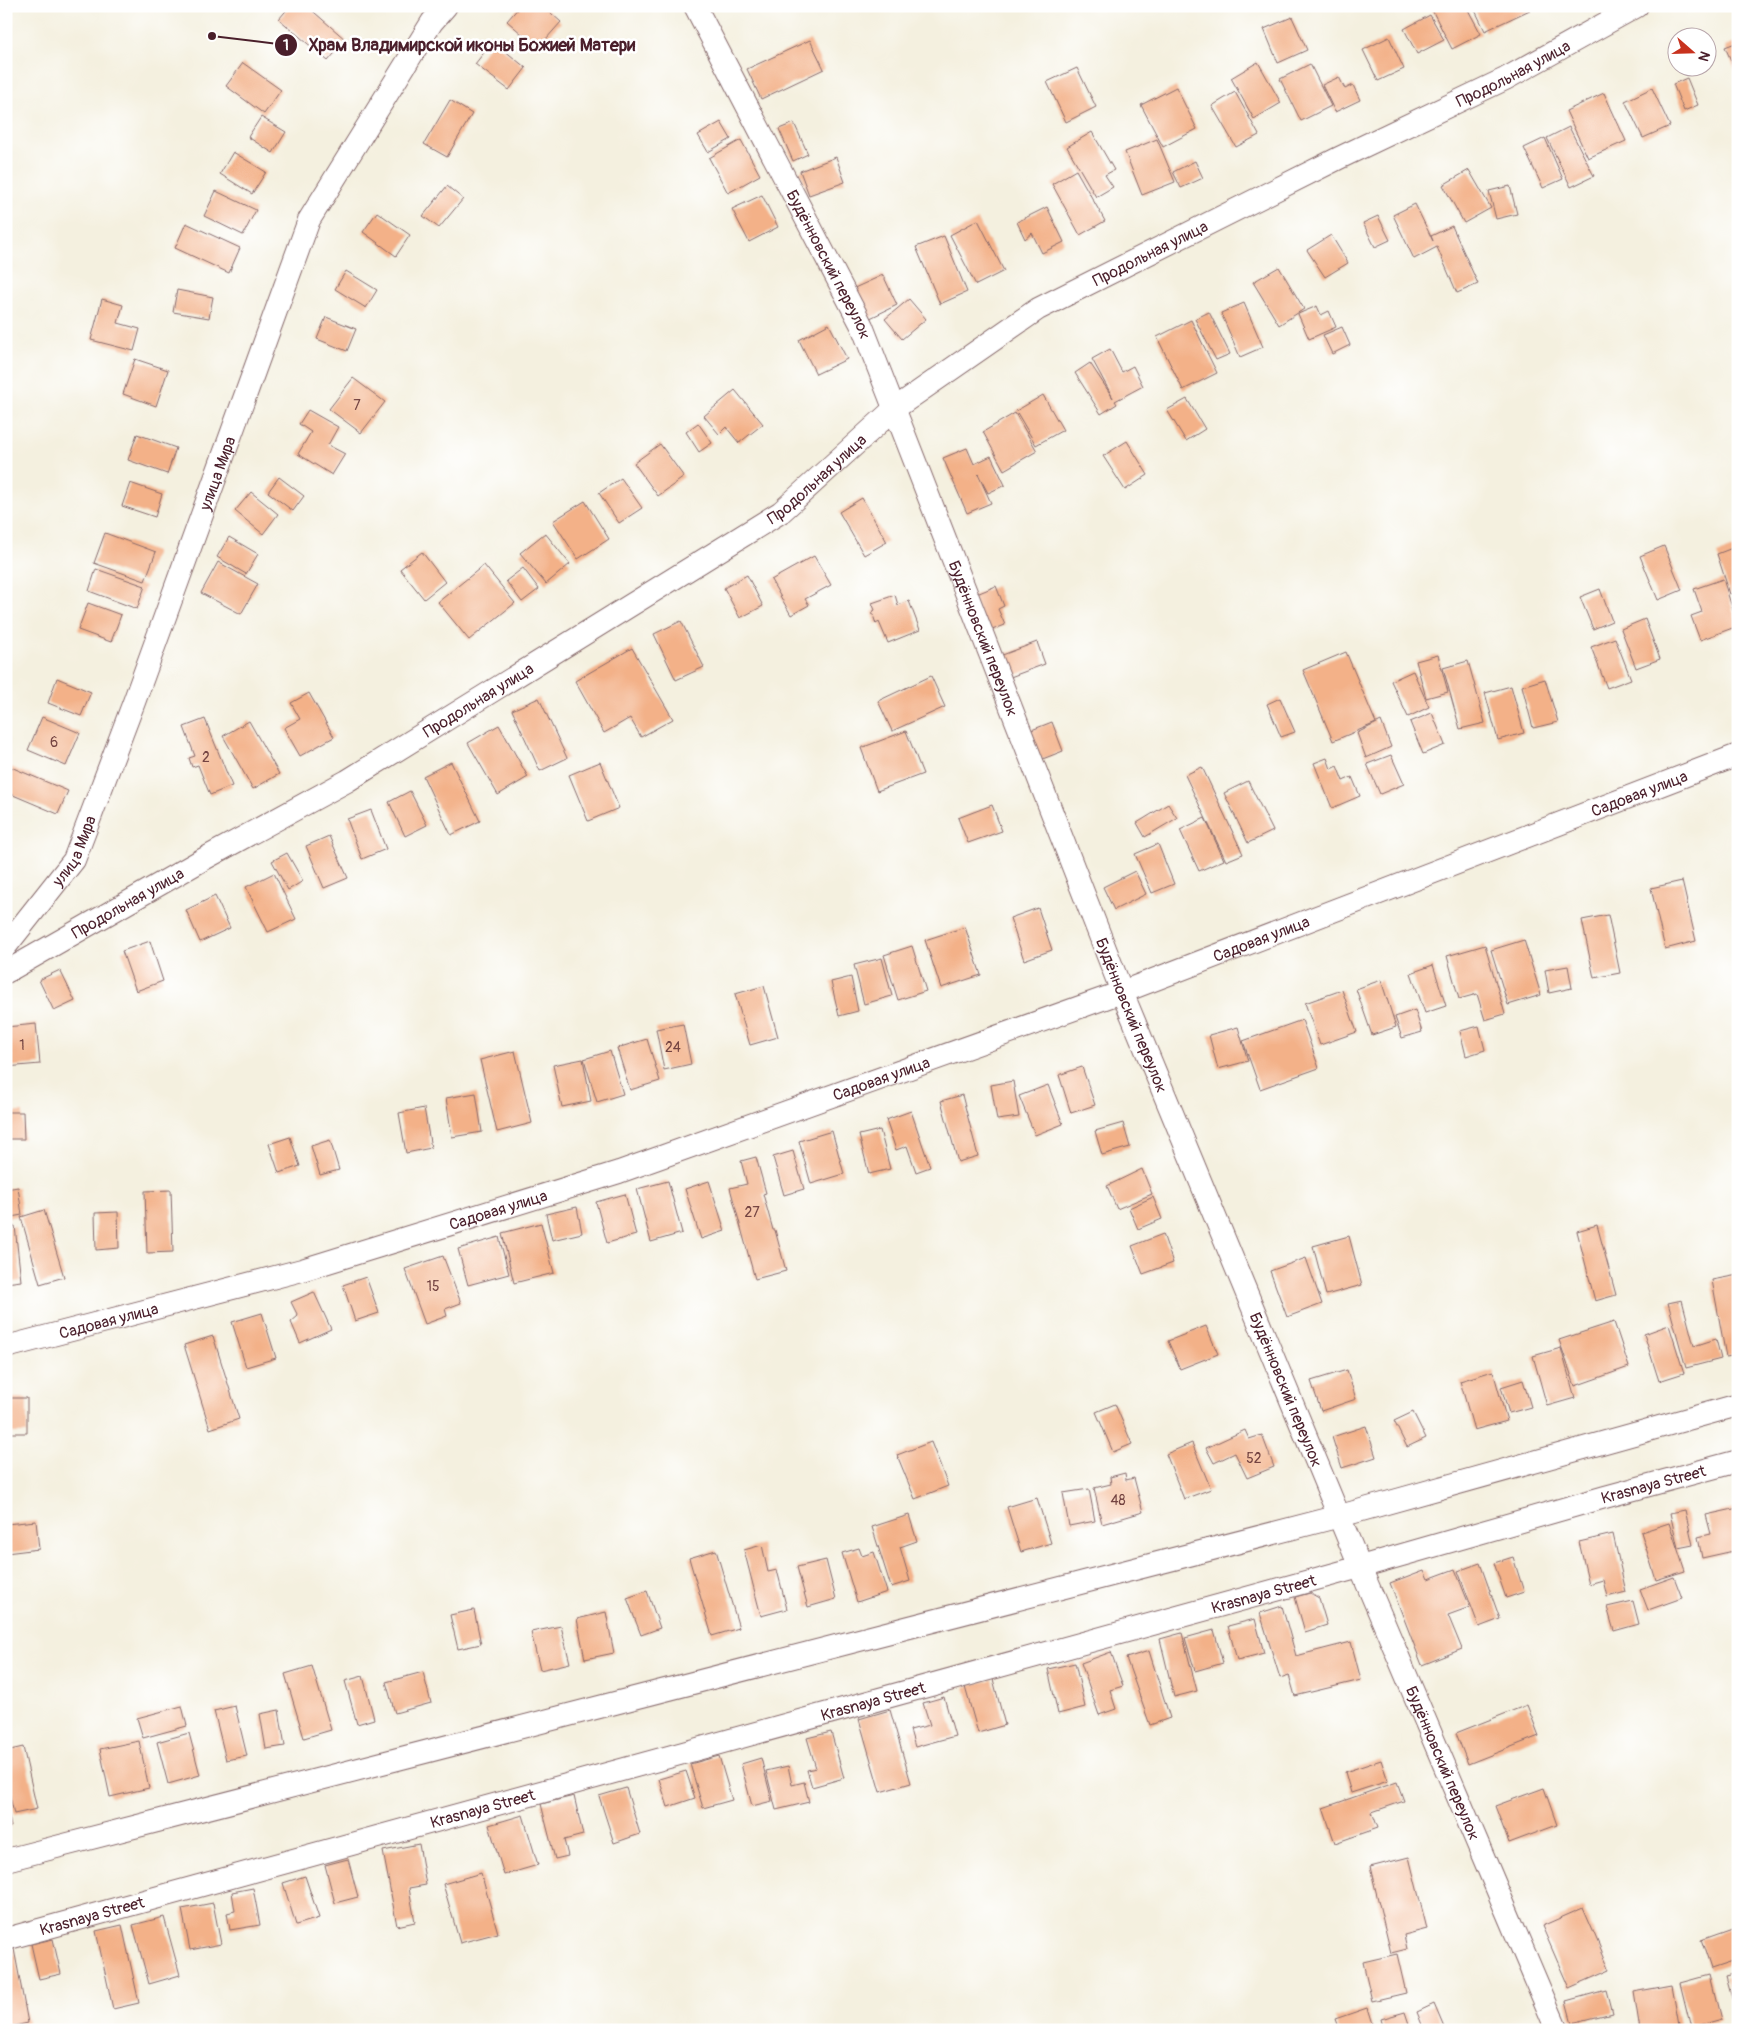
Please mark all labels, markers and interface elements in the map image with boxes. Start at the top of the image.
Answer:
callout: Храм Владимирской иконы Божией Матери [274,28,646,61]
north arrow [1666,28,1716,78]
text: Храм Владимирской иконы Божией Матери [309,34,635,57]
text: 1 [283,36,289,55]
street label: Продольная улица [1453,36,1574,112]
text: N [1694,49,1713,64]
street label: Будённовский переулок [782,186,875,342]
street label: Продольная улица [1090,216,1211,291]
house number: 7 [353,397,361,414]
street label: Продольная улица [764,430,871,529]
street label: улица Мира [195,434,241,514]
street label: Будённовский переулок [944,558,1022,719]
street label: Продольная улица [420,659,537,742]
house number: 6 [50,734,58,751]
house number: 2 [202,749,210,766]
street label: Садовая улица [1588,766,1691,822]
street label: улица Мира [48,813,101,891]
street label: Продольная улица [68,863,188,943]
street label: Садовая улица [1210,912,1313,967]
street label: Будённовский переулок [1091,935,1172,1096]
house number: 1 [19,1037,25,1054]
house number: 24 [665,1039,681,1056]
street label: Садовая улица [830,1053,933,1106]
street label: Садовая улица [447,1186,550,1235]
house number: 27 [744,1204,760,1221]
house number: 15 [426,1278,440,1295]
street label: Садовая улица [57,1299,161,1344]
street label: Будённовский переулок [1245,1310,1326,1470]
house number: 52 [1246,1450,1262,1467]
street label: Krasnaya Street [1599,1461,1709,1509]
house number: 48 [1110,1492,1126,1509]
street label: Krasnaya Street [1209,1570,1319,1618]
street label: Krasnaya Street [819,1678,928,1726]
street label: Будённовский переулок [1401,1683,1484,1843]
street label: Krasnaya Street [428,1785,538,1833]
street label: Krasnaya Street [38,1892,147,1940]

